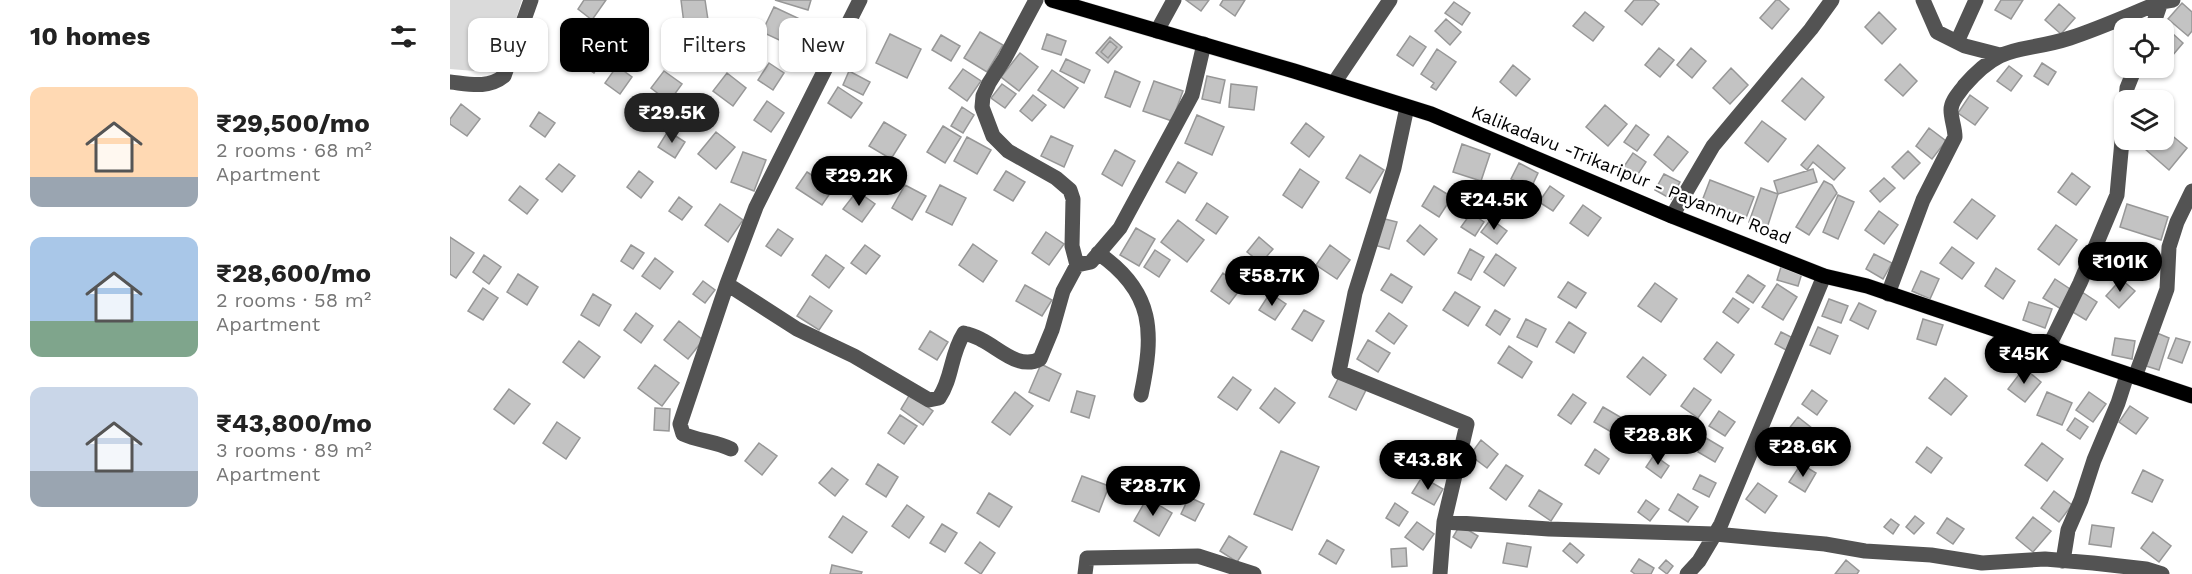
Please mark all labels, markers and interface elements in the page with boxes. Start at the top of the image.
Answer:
chip: Buy [468,18,548,72]
chip: Rent [560,18,649,72]
chip: Filters [661,18,767,72]
chip: New [779,18,866,72]
map controls [2114,18,2174,150]
button: locate [2114,18,2174,78]
icon: filters [387,20,420,53]
text: 10 homes [30,21,150,51]
button: layers [2114,90,2174,150]
pin: ₹29.5K [623,93,721,144]
text: ₹29.5K [638,100,706,124]
street label: Kalikadavu -Trikaripur - Payannur Road [1468,101,1794,248]
text: ₹29,500/mo [216,108,370,138]
icon: home [78,111,150,183]
text: 2 rooms · 68 m² [216,138,372,162]
pin: ₹29.2K [810,156,908,207]
text: Apartment [216,162,320,186]
text: ₹29.2K [825,163,893,187]
pin: ₹24.5K [1445,180,1543,231]
text: ₹24.5K [1460,187,1528,211]
pin: ₹101K [2078,242,2162,293]
text: ₹101K [2092,249,2148,273]
pin: ₹58.7K [1223,256,1321,307]
text: ₹28,600/mo [216,258,371,288]
icon: home [78,261,150,333]
text: ₹58.7K [1239,263,1305,287]
text: 2 rooms · 58 m² [216,288,371,312]
text: Apartment [216,312,320,336]
pin: ₹45K [1988,334,2060,385]
text: ₹45K [1999,341,2049,365]
text: ₹43,800/mo [216,408,372,438]
icon: home [78,411,150,483]
pin: ₹28.8K [1609,415,1707,466]
text: ₹28.8K [1624,422,1692,446]
pin: ₹28.6K [1754,427,1852,478]
text: ₹28.6K [1769,434,1837,458]
text: 3 rooms · 89 m² [216,438,372,462]
pin: ₹43.8K [1379,440,1477,491]
text: ₹43.8K [1394,447,1463,471]
text: Apartment [216,462,320,486]
pin: ₹28.7K [1104,466,1202,517]
text: ₹28.7K [1120,473,1186,497]

